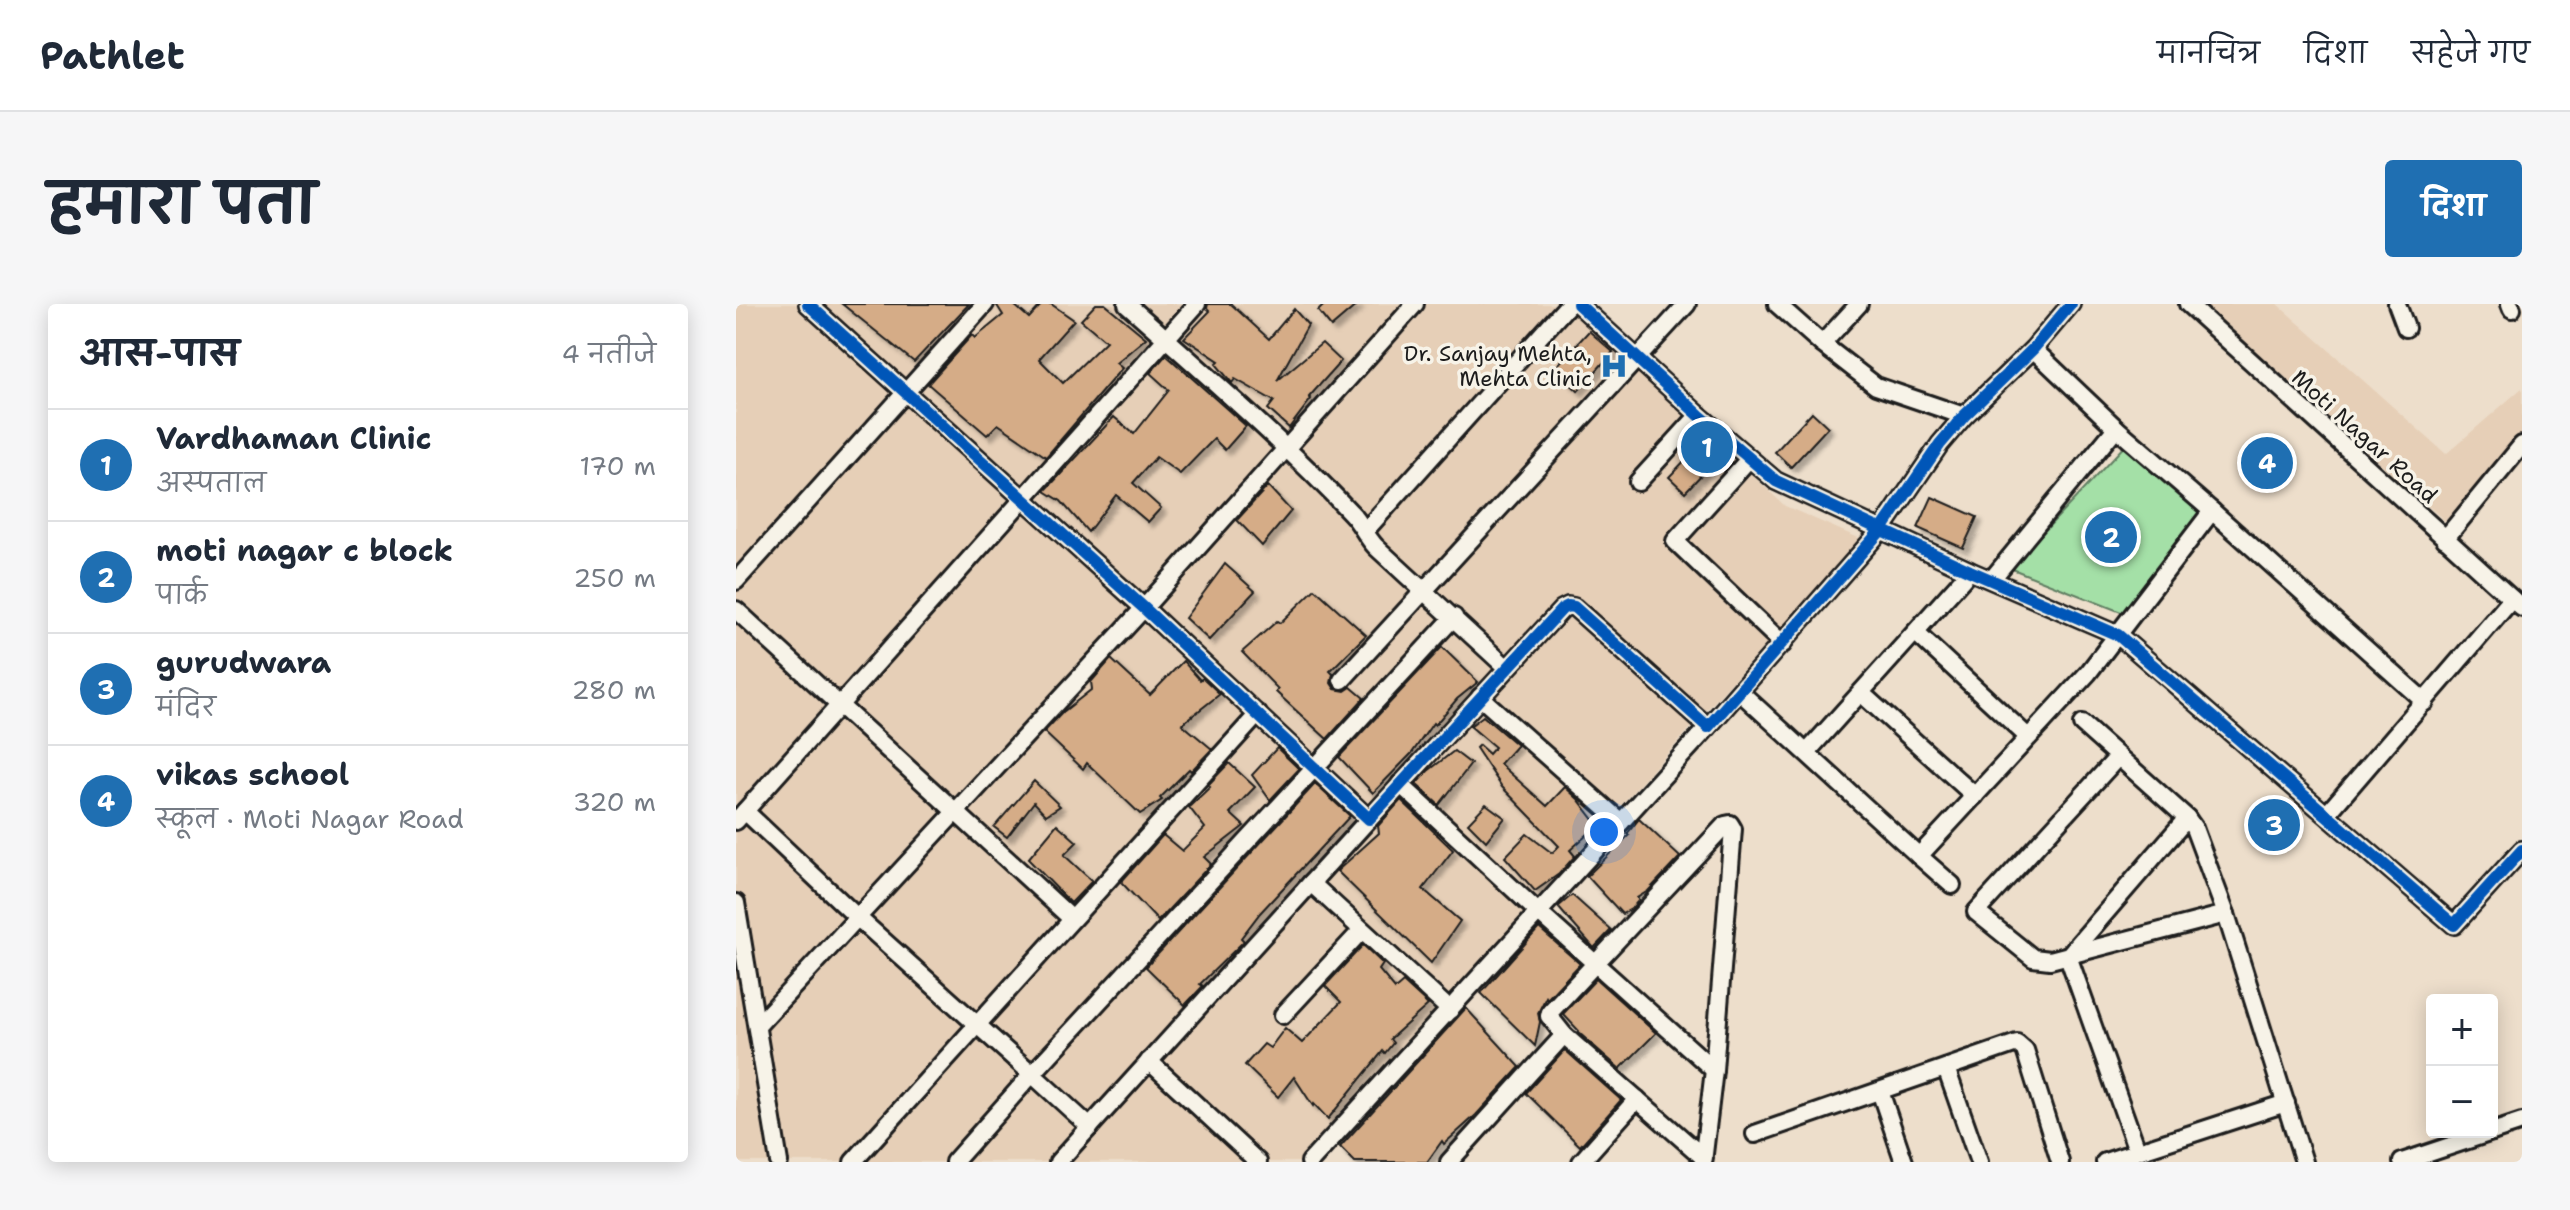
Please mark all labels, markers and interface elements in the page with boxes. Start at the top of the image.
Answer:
text: Pathlet [40,30,185,81]
text: मानचित्र [2157,34,2260,72]
text: दिशा [2304,34,2367,72]
text: सहेजे गए [2411,34,2530,72]
button: दिशा [2385,160,2522,257]
text: हमारा पता [48,166,316,241]
text: आस-पास [80,330,239,376]
text: 4 नतीजे [562,336,656,371]
place label: Dr. Sanjay Mehta, Mehta Clinic [1404,339,1592,393]
hospital icon: Dr. Sanjay Mehta, Mehta Clinic [1599,351,1629,381]
street label: Moti Nagar Road [2286,363,2444,510]
pin: 1 [1681,417,1733,477]
text: Vardhaman Clinic [156,418,432,459]
pin: 4 [2241,433,2293,493]
text: 1 [100,448,112,483]
text: 170 m [579,448,656,483]
text: अस्पताल [156,465,266,500]
pin: 2 [2085,507,2137,567]
text: moti nagar c block [156,530,453,571]
text: 2 [97,560,115,595]
text: 250 m [573,560,656,595]
text: पार्क [156,577,207,612]
text: gurudwara [156,642,331,683]
text: 3 [97,672,115,707]
text: 280 m [571,672,656,707]
text: मंदिर [156,689,216,724]
text: vikas school [156,754,349,795]
text: 4 [97,784,115,819]
text: 320 m [573,784,656,819]
pin: 3 [2248,795,2300,855]
text: स्कूल · Moti Nagar Road [156,801,464,836]
your location [1584,812,1624,852]
map controls [2426,994,2498,1138]
button: + [2426,994,2498,1066]
button: − [2426,1066,2498,1138]

